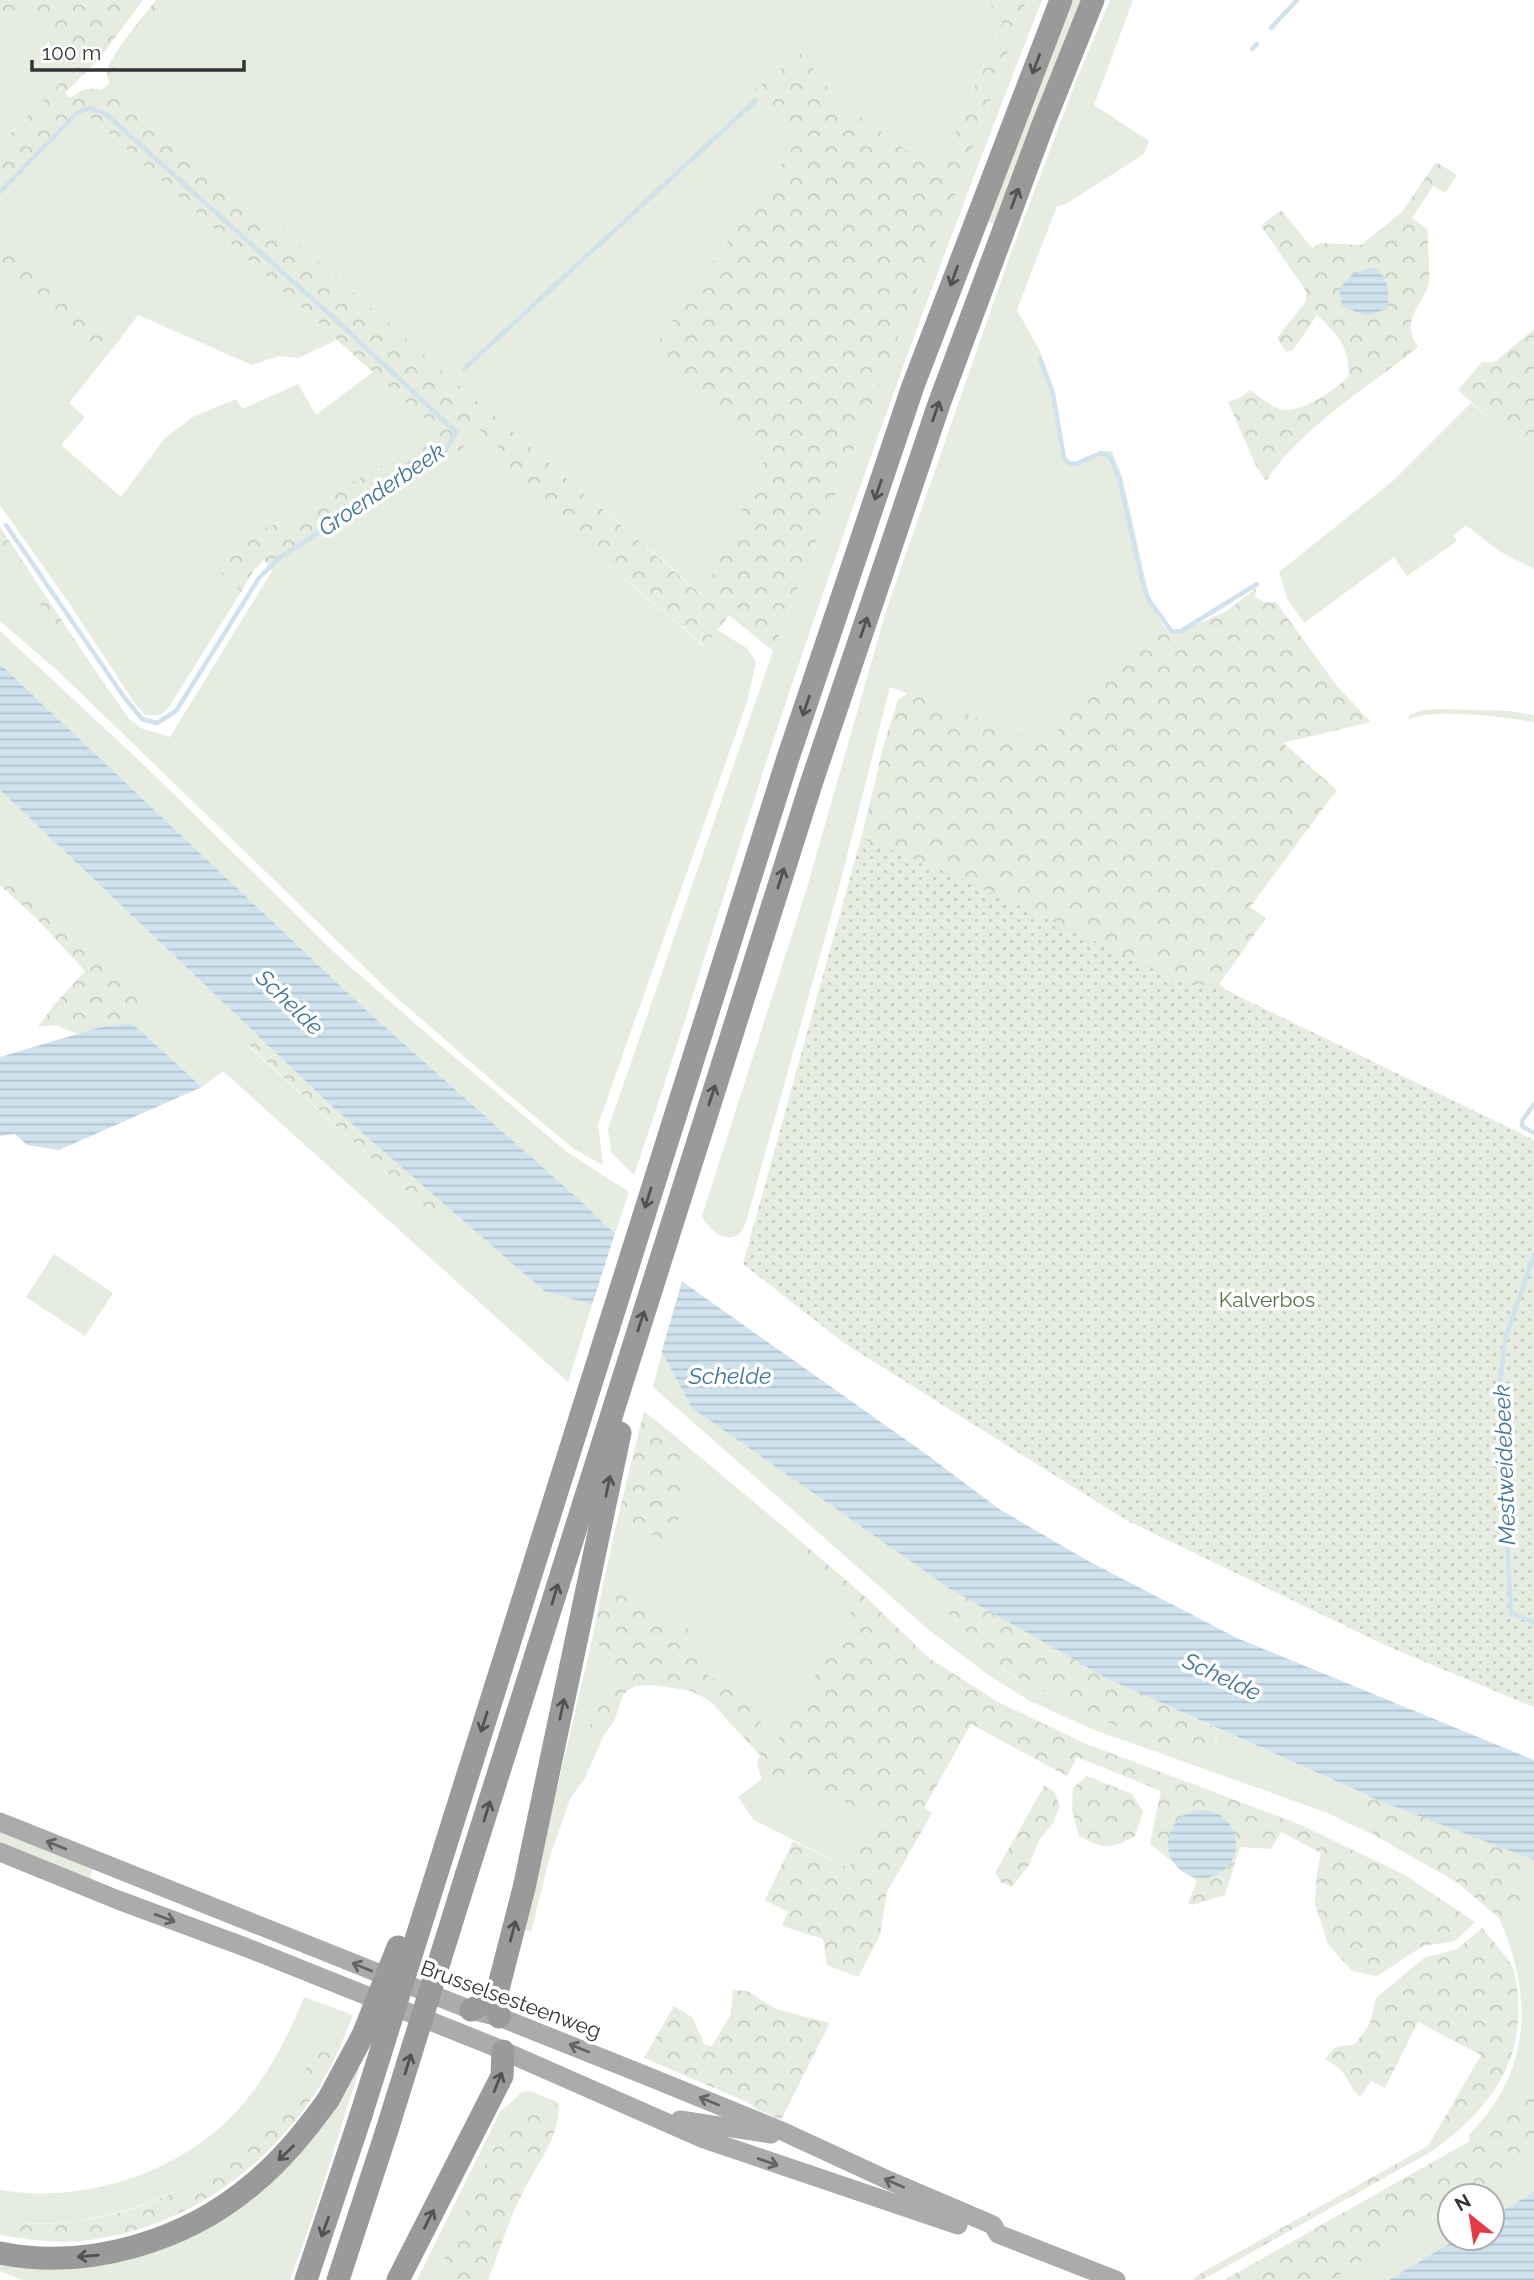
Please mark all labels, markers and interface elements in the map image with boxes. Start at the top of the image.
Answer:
scale bar [32,28,243,72]
text: 100 m [42,40,101,65]
one-way arrow [1028,52,1041,74]
one-way arrow [1010,187,1023,209]
one-way arrow [947,264,960,286]
one-way arrow [931,401,943,423]
water label: Groenderbeek [313,437,449,541]
one-way arrow [871,479,883,501]
one-way arrow [859,616,871,638]
one-way arrow [799,695,812,717]
one-way arrow [775,867,788,889]
water label: Schelde [250,963,329,1040]
one-way arrow [707,1084,720,1106]
one-way arrow [641,1187,654,1209]
park label: Kalverbos [1219,1287,1315,1312]
one-way arrow [635,1310,648,1332]
water label: Schelde [688,1362,771,1389]
water label: Mestweidebeek [1488,1384,1520,1546]
one-way arrow [601,1475,615,1498]
one-way arrow [549,1583,562,1605]
water label: Schelde [1178,1646,1265,1706]
one-way arrow [555,1698,569,1721]
one-way arrow [476,1711,489,1733]
one-way arrow [481,1800,494,1822]
one-way arrow [45,1837,67,1850]
one-way arrow [154,1913,176,1925]
one-way arrow [507,1920,520,1943]
street label: Brusselsesteenweg [417,1955,605,2043]
one-way arrow [351,1959,373,1972]
one-way arrow [568,2041,590,2054]
one-way arrow [402,2054,415,2076]
one-way arrow [492,2071,505,2093]
one-way arrow [699,2094,721,2107]
one-way arrow [278,2145,295,2162]
one-way arrow [757,2157,779,2169]
one-way arrow [884,2176,906,2189]
north arrow [1436,2182,1506,2252]
text: N [1451,2189,1474,2215]
one-way arrow [422,2209,436,2230]
one-way arrow [318,2216,330,2238]
one-way arrow [77,2250,100,2263]

